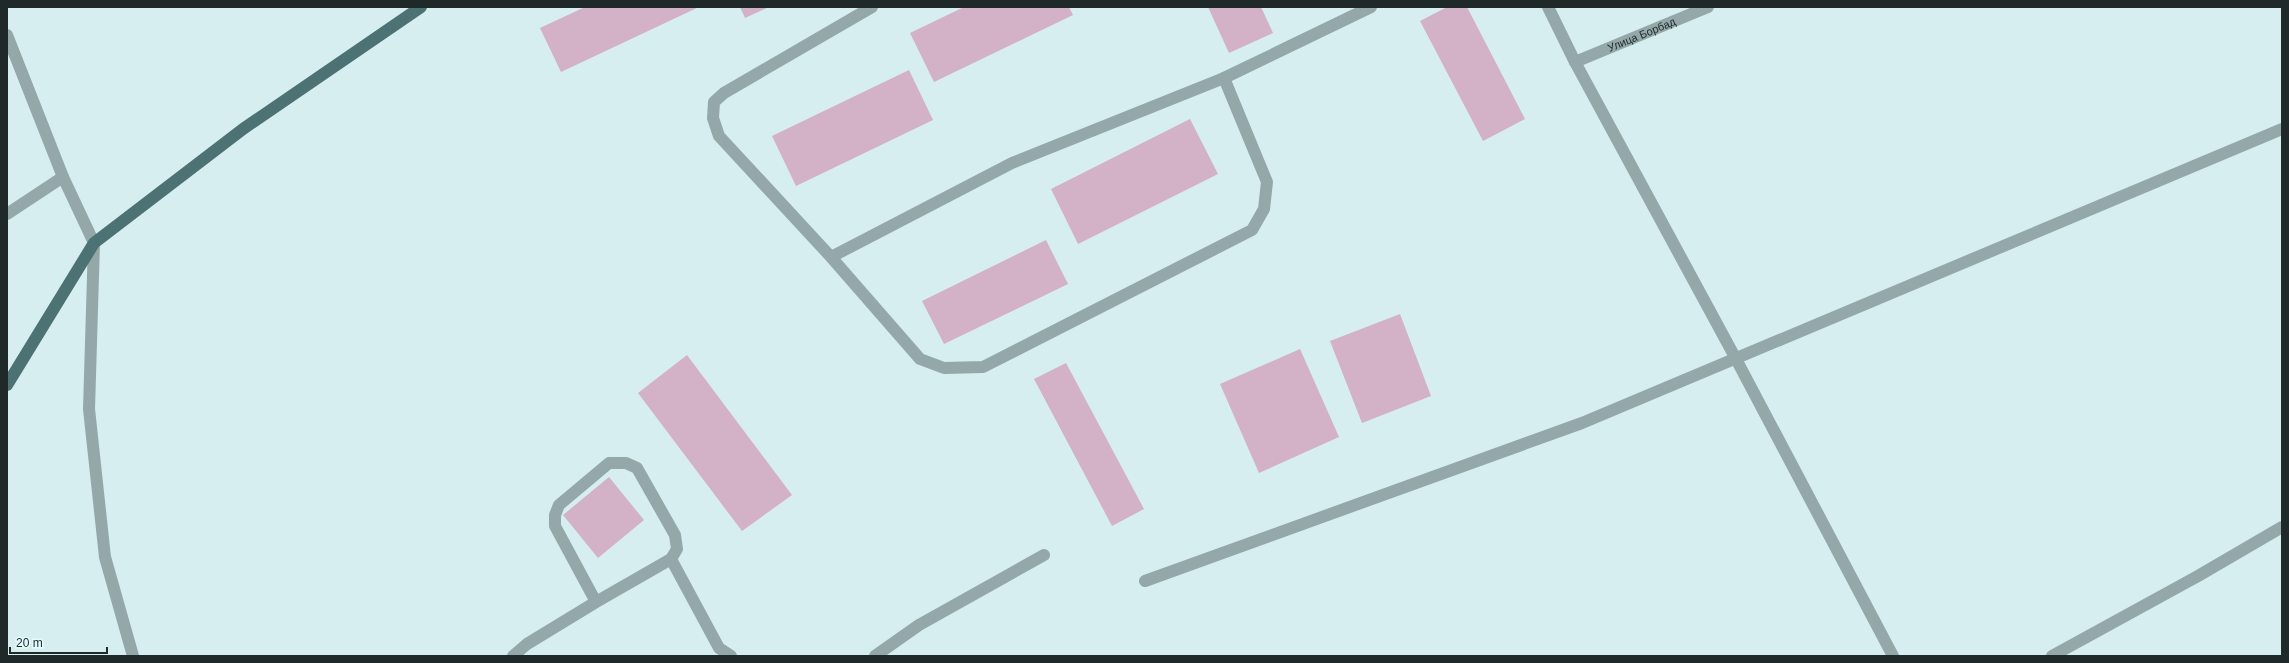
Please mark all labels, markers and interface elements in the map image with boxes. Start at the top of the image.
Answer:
street label: Улица Борбад [1606,15,1678,54]
scale bar [10,629,107,655]
text: 20 m [16,636,43,650]

